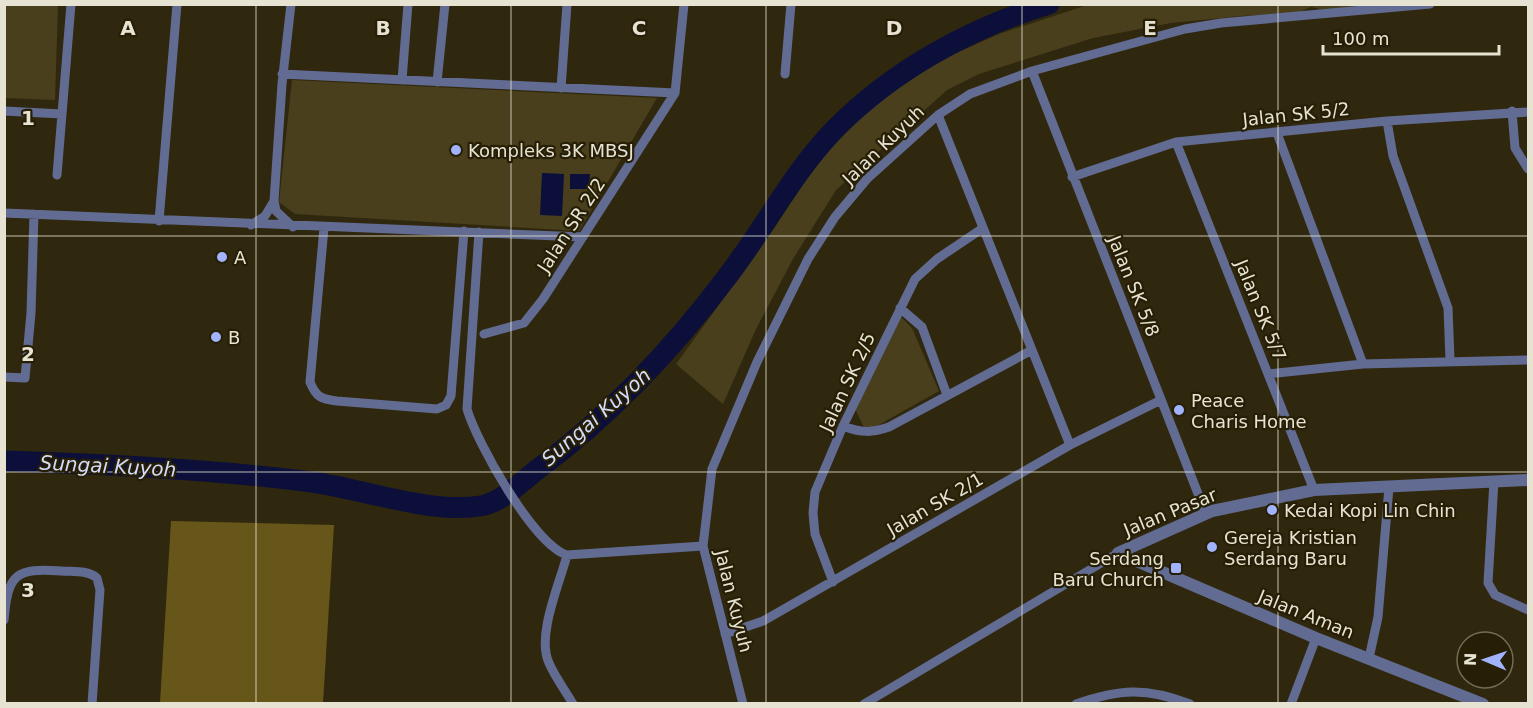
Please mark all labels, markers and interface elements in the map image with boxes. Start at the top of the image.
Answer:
text: A [120,16,136,40]
text: B [375,16,391,40]
text: C [632,16,646,40]
text: D [886,16,902,40]
text: E [1143,16,1157,40]
scale bar [1323,18,1498,56]
text: 100 m [1332,28,1390,49]
street label: Jalan SK 5/2 [1240,98,1351,130]
street label: Jalan Kuyuh [837,101,928,190]
text: 1 [21,106,35,130]
place label: Kompleks 3K MBSJ [468,140,634,161]
marker: Kompleks 3K MBSJ [449,143,463,157]
street label: Jalan SR 2/2 [532,174,609,277]
street label: Jalan SK 5/8 [1104,231,1164,340]
place label: A [234,247,247,268]
marker: A [215,250,229,264]
street label: Jalan SK 5/7 [1231,255,1291,364]
place label: B [228,327,240,348]
street label: Jalan SK 2/5 [814,329,879,436]
marker: B [209,330,223,344]
text: 2 [21,342,35,366]
water label: Sungai Kuyoh [536,363,656,471]
place label: Peace Charis Home [1191,390,1307,432]
marker: Peace Charis Home [1172,403,1186,417]
water label: Sungai Kuyoh [39,450,177,482]
street label: Jalan SK 2/1 [882,468,987,540]
street label: Jalan Pasar [1120,484,1220,541]
place label: Kedai Kopi Lin Chin [1284,500,1456,521]
marker: Kedai Kopi Lin Chin [1265,503,1279,517]
place label: Gereja Kristian Serdang Baru [1224,527,1357,569]
marker: Gereja Kristian Serdang Baru [1205,540,1219,554]
street label: Jalan Kuyuh [711,546,757,655]
place label: Serdang Baru Church [1052,548,1164,590]
marker: Serdang Baru Church [1169,561,1183,575]
text: 3 [21,578,35,602]
street label: Jalan Aman [1254,585,1357,643]
north arrow [1455,630,1515,690]
text: N [1461,652,1480,667]

